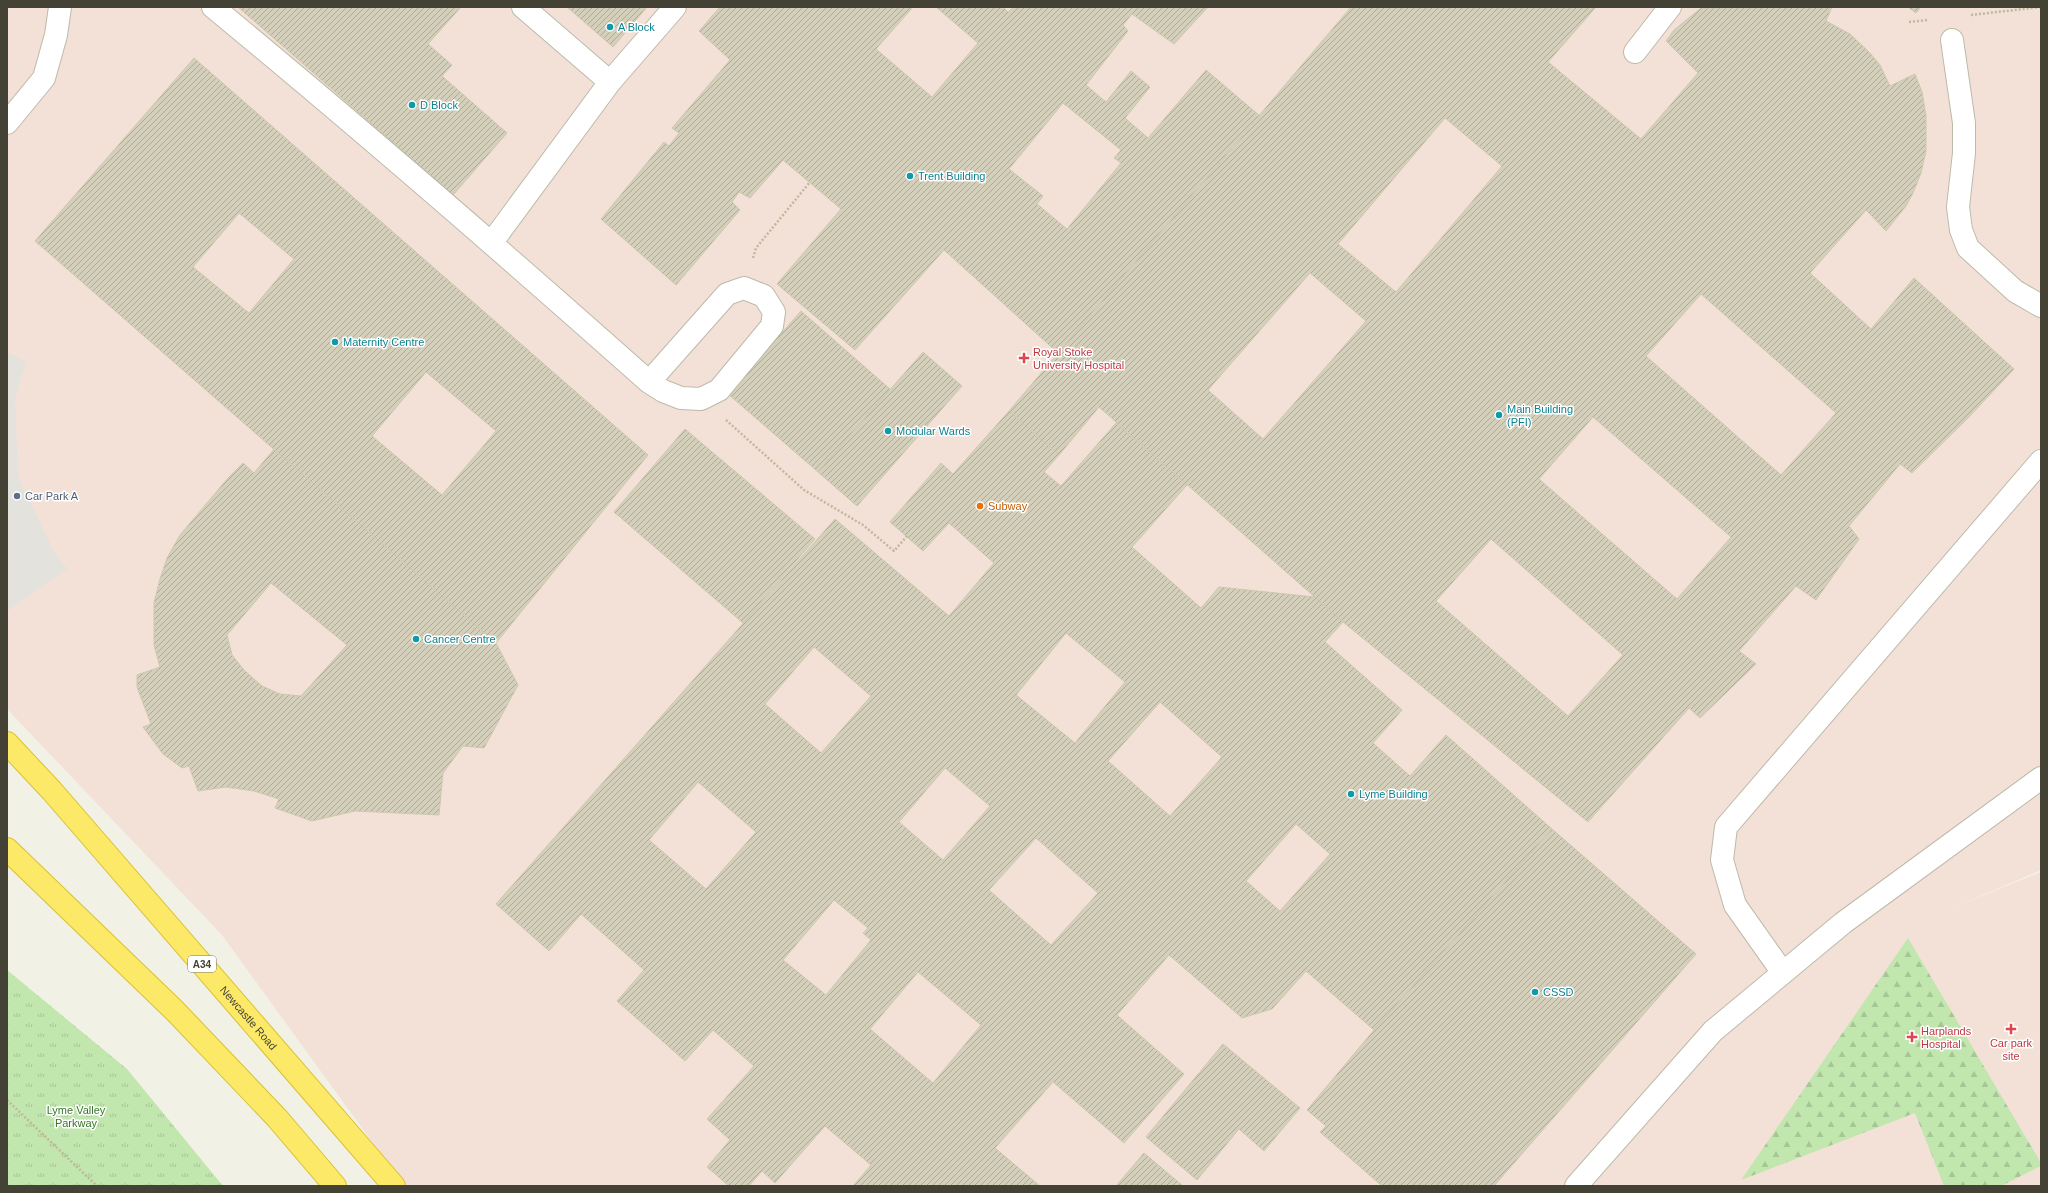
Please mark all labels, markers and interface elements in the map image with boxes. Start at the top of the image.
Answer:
place label: A Block [618,21,655,33]
marker: A Block [605,22,615,32]
place label: D Block [420,99,458,111]
marker: D Block [407,100,417,110]
place label: Trent Building [918,170,985,182]
marker: Trent Building [905,171,915,181]
place label: Maternity Centre [343,336,424,348]
marker: Maternity Centre [330,337,340,347]
place label: Royal Stoke University Hospital [1033,346,1124,371]
marker: Royal Stoke University Hospital [1018,352,1030,364]
place label: Main Building (PFI) [1507,403,1573,428]
marker: Main Building (PFI) [1494,410,1504,420]
place label: Modular Wards [896,425,971,437]
marker: Modular Wards [883,426,893,436]
place label: Car Park A [25,490,79,502]
marker: Car Park A [12,491,22,501]
place label: Subway [988,500,1028,512]
marker: Subway [975,501,985,511]
place label: Cancer Centre [424,633,496,645]
marker: Cancer Centre [411,634,421,644]
place label: Lyme Building [1359,788,1428,800]
marker: Lyme Building [1346,789,1356,799]
road number: A34 [188,956,216,972]
street label: Newcastle Road [218,984,279,1052]
place label: CSSD [1543,986,1574,998]
marker: CSSD [1530,987,1540,997]
marker: Car park site [2005,1023,2017,1035]
place label: Harplands Hospital [1921,1025,1972,1050]
marker: Harplands Hospital [1906,1031,1918,1043]
place label: Car park site [1990,1037,2033,1062]
park label: Lyme Valley Parkway [47,1104,106,1129]

